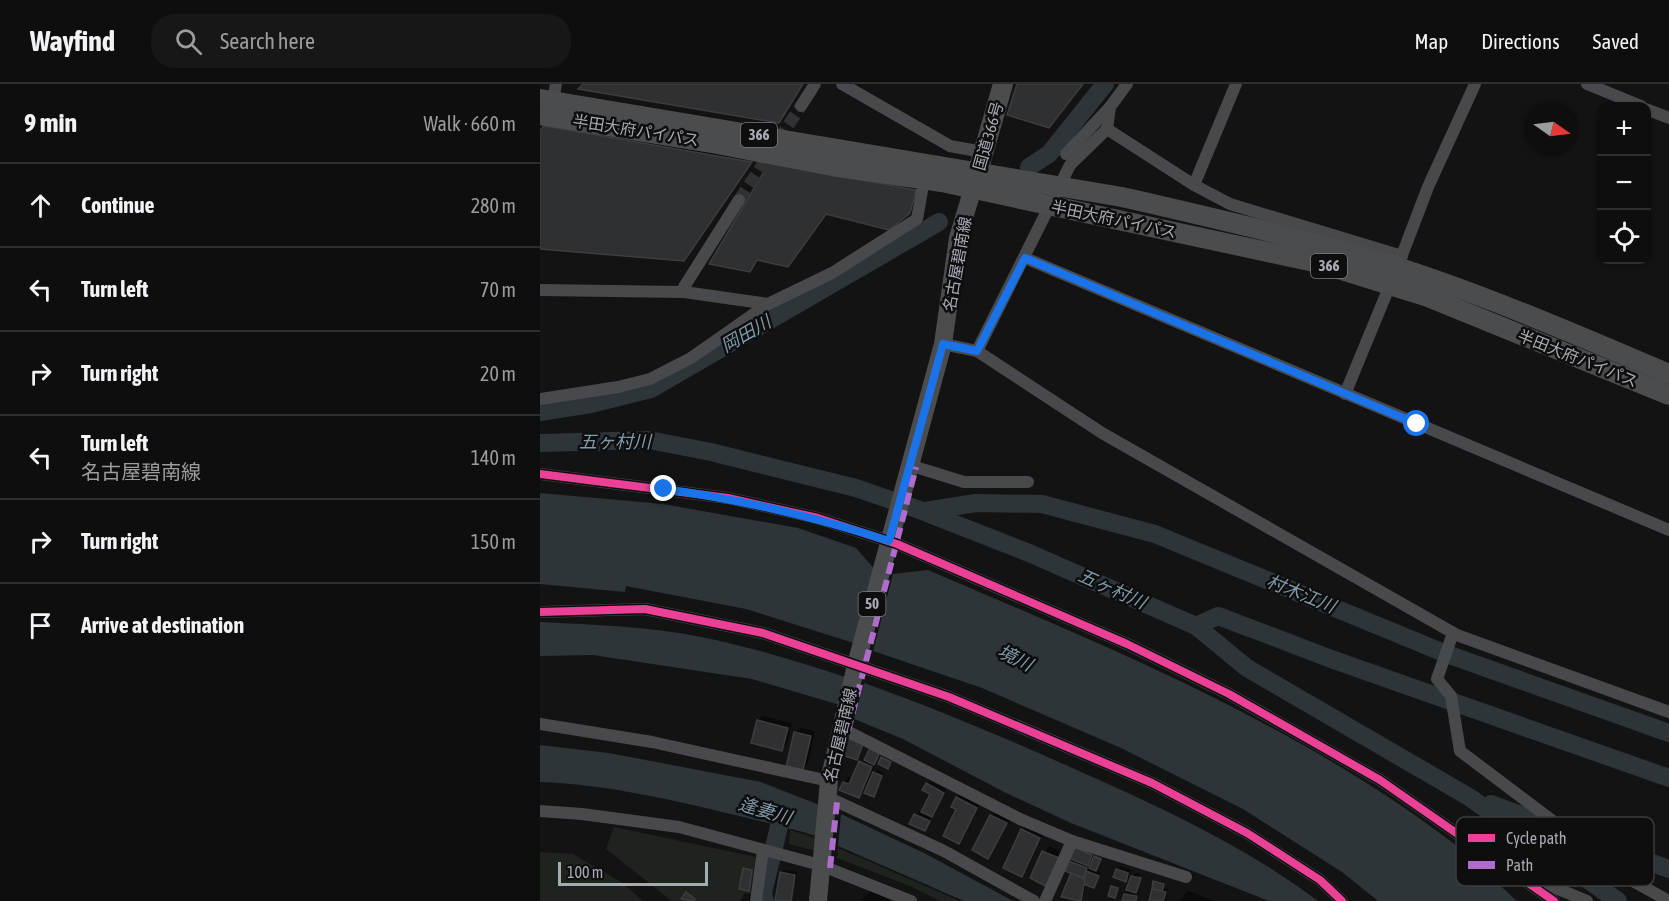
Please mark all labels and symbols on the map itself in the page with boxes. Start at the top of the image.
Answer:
street label: 国道366号 [970,100,1006,172]
north arrow [1525,102,1579,156]
street label: 半田大府パイパス [572,111,700,149]
road number: 366 [741,123,777,147]
street label: 半田大府パイパス [1050,197,1178,241]
street label: 名古屋碧南線 [940,215,974,313]
road number: 366 [1311,254,1347,278]
water label: 岡田川 [717,310,776,356]
street label: 半田大府パイパス [1515,326,1641,390]
route start [1403,410,1429,436]
water label: 五ヶ村川 [579,431,653,452]
route end [650,475,676,501]
water label: 五ヶ村川 [1075,564,1151,614]
water label: 村木江川 [1264,570,1340,618]
road number: 50 [858,592,886,616]
water label: 境川 [994,640,1038,676]
street label: 名古屋碧南線 [820,686,860,784]
water label: 逢妻川 [736,793,796,829]
legend [1456,817,1654,886]
text: Cycle path [1506,829,1566,848]
text: Path [1506,856,1533,874]
scale bar [558,859,708,886]

